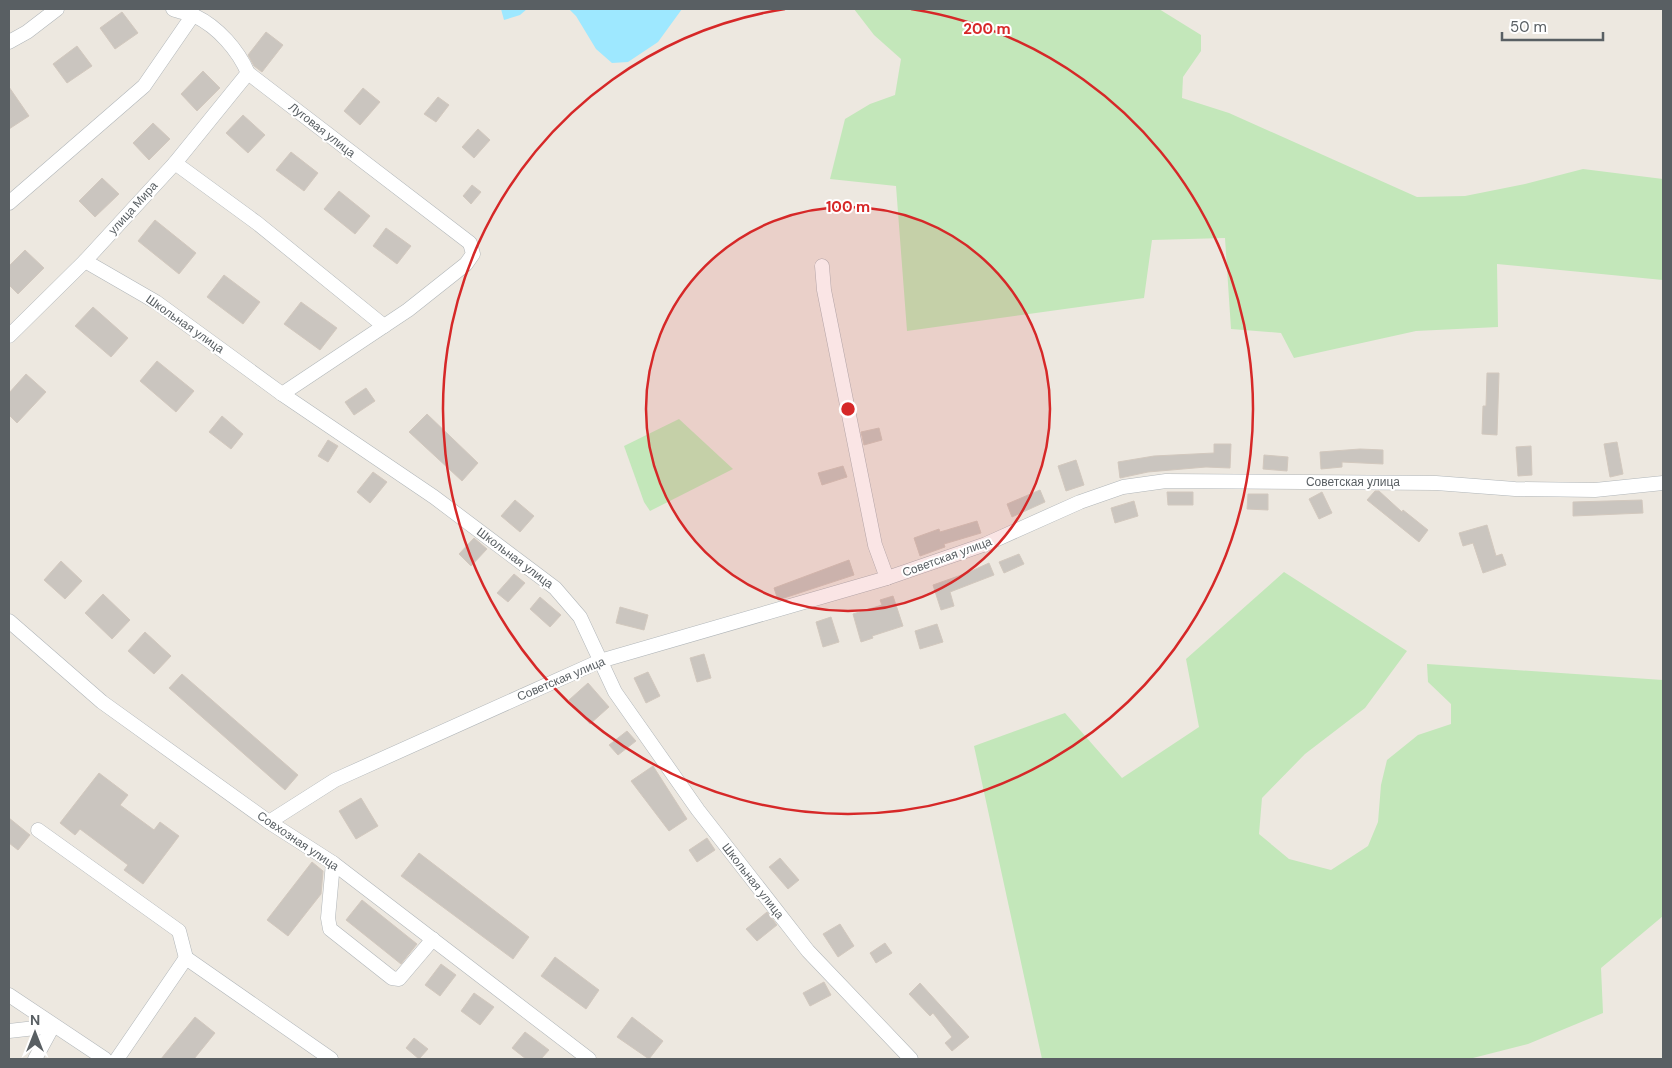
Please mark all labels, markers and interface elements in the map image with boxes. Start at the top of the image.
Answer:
scale bar [1502,10,1603,42]
text: 50 m [1510,17,1547,37]
text: 200 m [963,19,1011,39]
street label: Луговая улица [285,99,359,161]
street label: улица Мира [105,178,161,238]
text: 100 m [826,197,870,217]
street label: Школьная улица [143,291,228,357]
centre of rings [839,400,857,418]
street label: Советская улица [1306,474,1400,490]
street label: Школьная улица [473,524,557,592]
street label: Советская улица [900,533,994,581]
street label: Советская улица [515,653,608,705]
street label: Совхозная улица [254,808,342,875]
street label: Школьная улица [718,840,788,922]
north arrow [10,1008,60,1058]
text: N [30,1011,40,1029]

